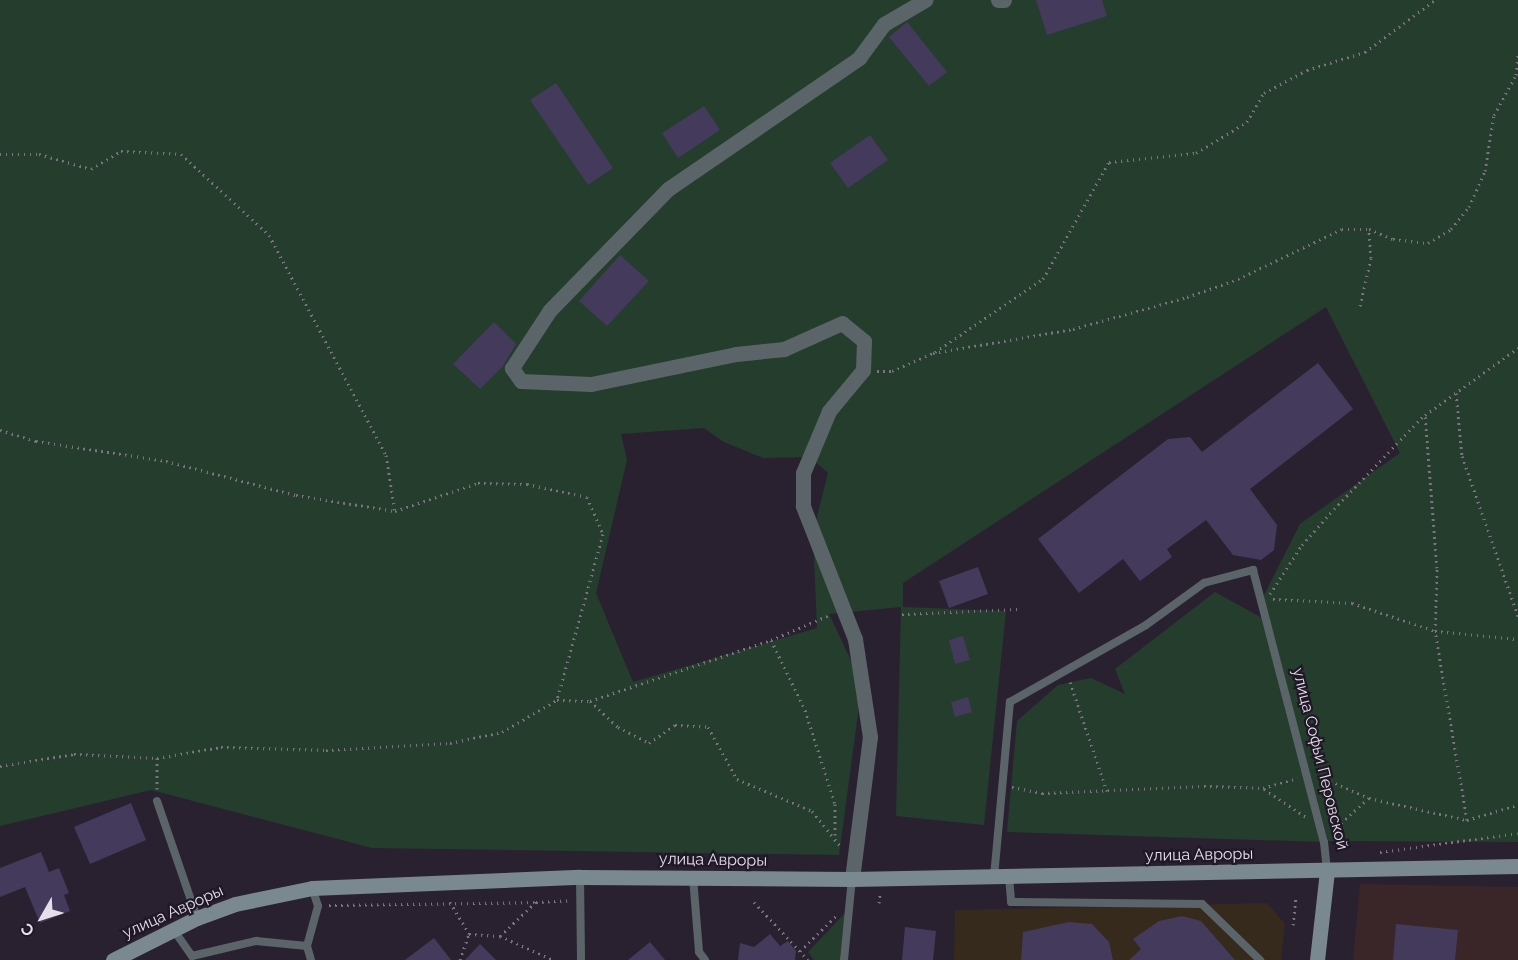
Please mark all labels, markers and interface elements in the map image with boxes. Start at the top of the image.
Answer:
street label: улица Софьи Перовской [1288,666,1352,852]
street label: улица Авроры [1144,844,1254,866]
street label: улица Авроры [658,849,768,871]
street label: улица Авроры [119,881,227,943]
north arrow [12,888,72,948]
text: С [17,919,38,940]

